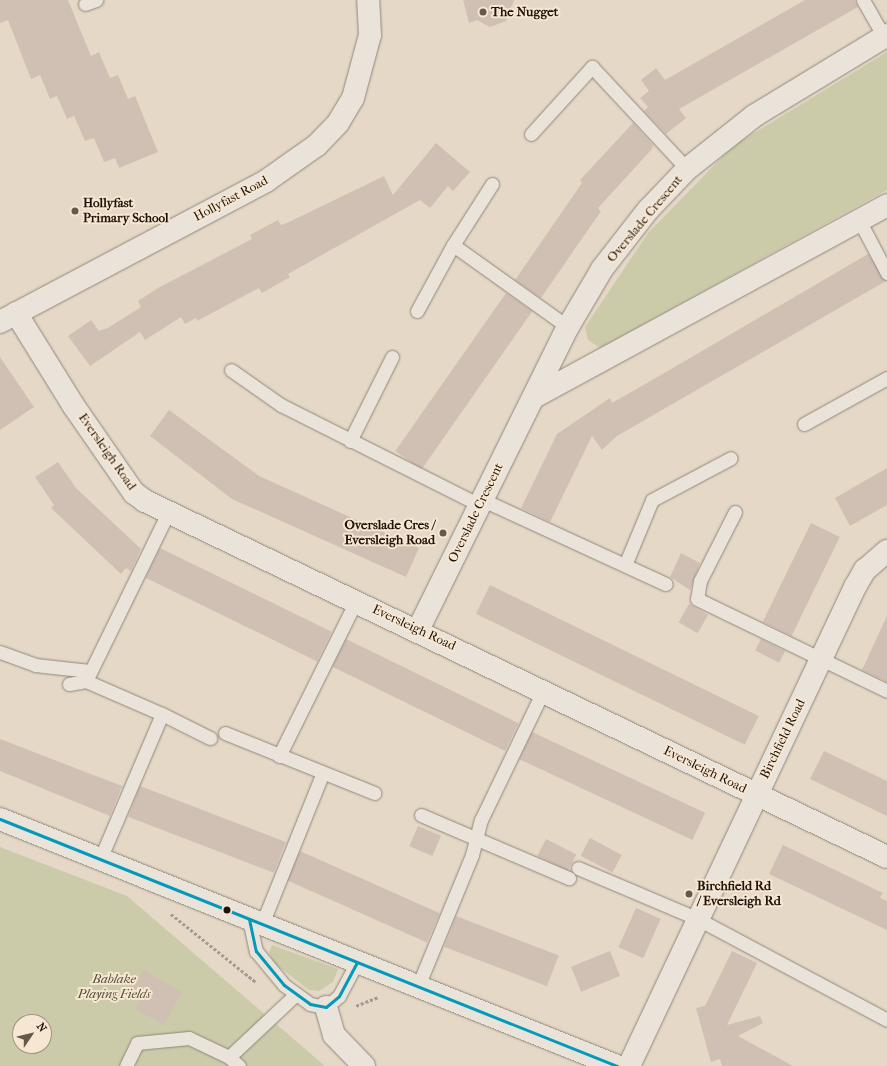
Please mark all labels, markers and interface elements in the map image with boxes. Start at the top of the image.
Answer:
place label: The Nugget [491,4,558,20]
marker: The Nugget [478,7,488,17]
street label: Overslade Crescent [604,172,686,266]
street label: Hollyfast Road [191,173,271,225]
place label: Hollyfast Primary School [83,196,169,227]
marker: Hollyfast Primary School [70,206,80,216]
street label: Eversleigh Road [75,411,139,493]
street label: Overslade Crescent [445,461,507,565]
place label: Overslade Cres / Eversleigh Road [345,518,435,549]
marker: Overslade Cres / Eversleigh Road [438,528,448,538]
street label: Eversleigh Road [370,602,458,654]
street label: Birchfield Road [757,697,809,781]
street label: Eversleigh Road [661,743,749,797]
place label: Birchfield Rd / Eversleigh Rd [697,879,781,910]
marker: Birchfield Rd / Eversleigh Rd [684,889,694,899]
unlabelled marker [222,905,232,915]
park label: Bablake Playing Fields [78,972,150,1003]
north arrow [12,1014,52,1054]
text: N [34,1020,49,1035]

